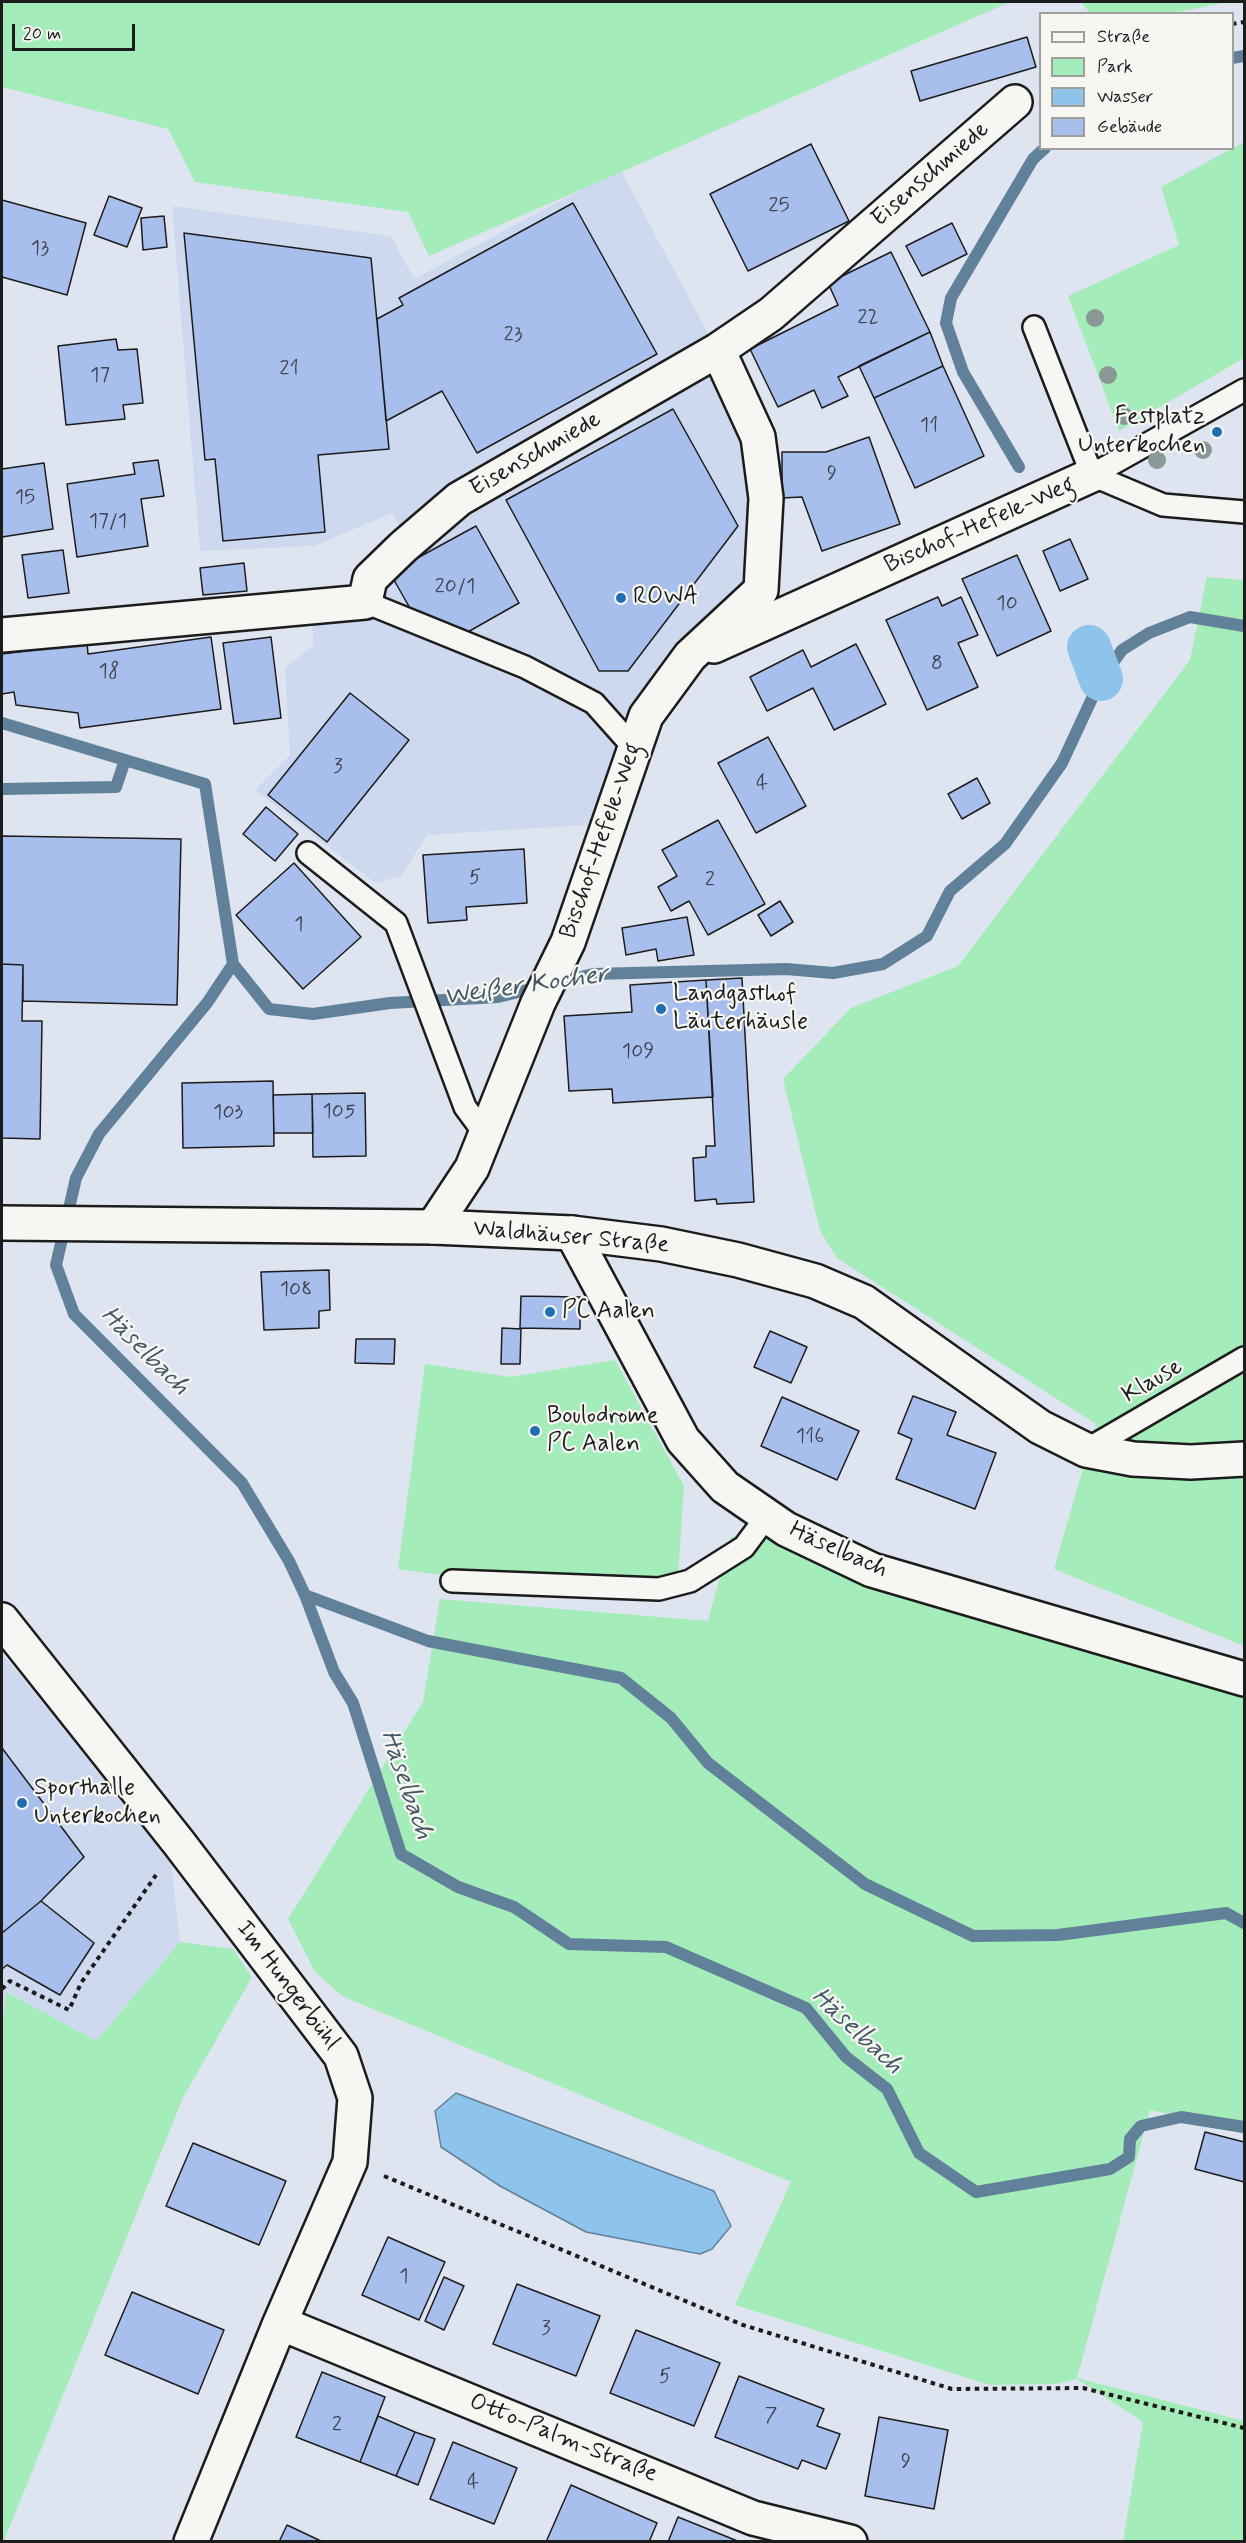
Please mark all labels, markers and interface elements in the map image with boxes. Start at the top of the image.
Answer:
scale bar [15,12,138,50]
legend [1039,12,1234,150]
text: 20 m [23,22,61,46]
text: Straße [1097,25,1150,49]
text: Park [1097,55,1133,79]
text: Wasser [1097,85,1153,109]
text: Gebäude [1097,115,1162,139]
street label: Eisenschmiede [866,116,996,234]
house number: 25 [768,194,790,220]
house number: 13 [31,237,49,263]
house number: 22 [857,306,879,332]
house number: 23 [503,323,523,349]
house number: 21 [279,357,299,383]
house number: 17 [90,364,110,390]
place label: Festplatz Unterkochen [1078,404,1205,460]
street label: Eisenschmiede [465,406,607,504]
house number: 11 [920,414,938,440]
marker: Festplatz Unterkochen [1210,425,1224,439]
house number: 9 [827,462,837,488]
street label: Bischof-Hefele-Weg [880,471,1080,581]
house number: 15 [15,486,35,512]
house number: 17/1 [89,510,127,536]
house number: 20/1 [435,575,475,601]
place label: ROWA [633,584,698,612]
marker: ROWA [614,591,628,605]
house number: 10 [996,592,1018,618]
house number: 8 [931,652,943,678]
house number: 18 [99,660,119,686]
street label: Bischof-Hefele-Weg [555,739,649,943]
house number: 3 [333,755,343,781]
house number: 4 [756,772,768,798]
house number: 5 [469,866,481,892]
house number: 2 [705,868,715,894]
house number: 1 [294,913,304,939]
water label: Weißer Kocher [442,960,610,1014]
place label: Landgasthof Läuterhäusle [673,981,808,1037]
marker: Landgasthof Läuterhäusle [654,1002,668,1016]
house number: 109 [622,1040,654,1066]
house number: 105 [322,1100,356,1126]
house number: 103 [213,1101,243,1127]
street label: Waldhäuser Straße [472,1215,670,1261]
house number: 108 [280,1278,312,1304]
place label: PC Aalen [562,1298,655,1326]
water label: Häselbach [93,1301,195,1403]
marker: PC Aalen [543,1305,557,1319]
street label: Klause [1118,1353,1188,1411]
place label: Boulodrome PC Aalen [547,1403,658,1459]
marker: Boulodrome PC Aalen [528,1424,542,1438]
house number: 116 [796,1425,824,1451]
street label: Häselbach [784,1517,892,1585]
water label: Häselbach [372,1726,438,1844]
place label: Sporthalle Unterkochen [34,1775,161,1831]
marker: Sporthalle Unterkochen [15,1796,29,1810]
street label: Im Hungerbühl [229,1916,345,2056]
water label: Häselbach [804,1982,908,2082]
house number: 1 [399,2265,409,2291]
house number: 3 [541,2317,551,2343]
house number: 5 [659,2365,671,2391]
street label: Otto-Palm-Straße [465,2388,661,2490]
house number: 7 [765,2404,777,2430]
house number: 2 [332,2413,342,2439]
house number: 9 [901,2450,911,2476]
house number: 4 [467,2471,479,2497]

